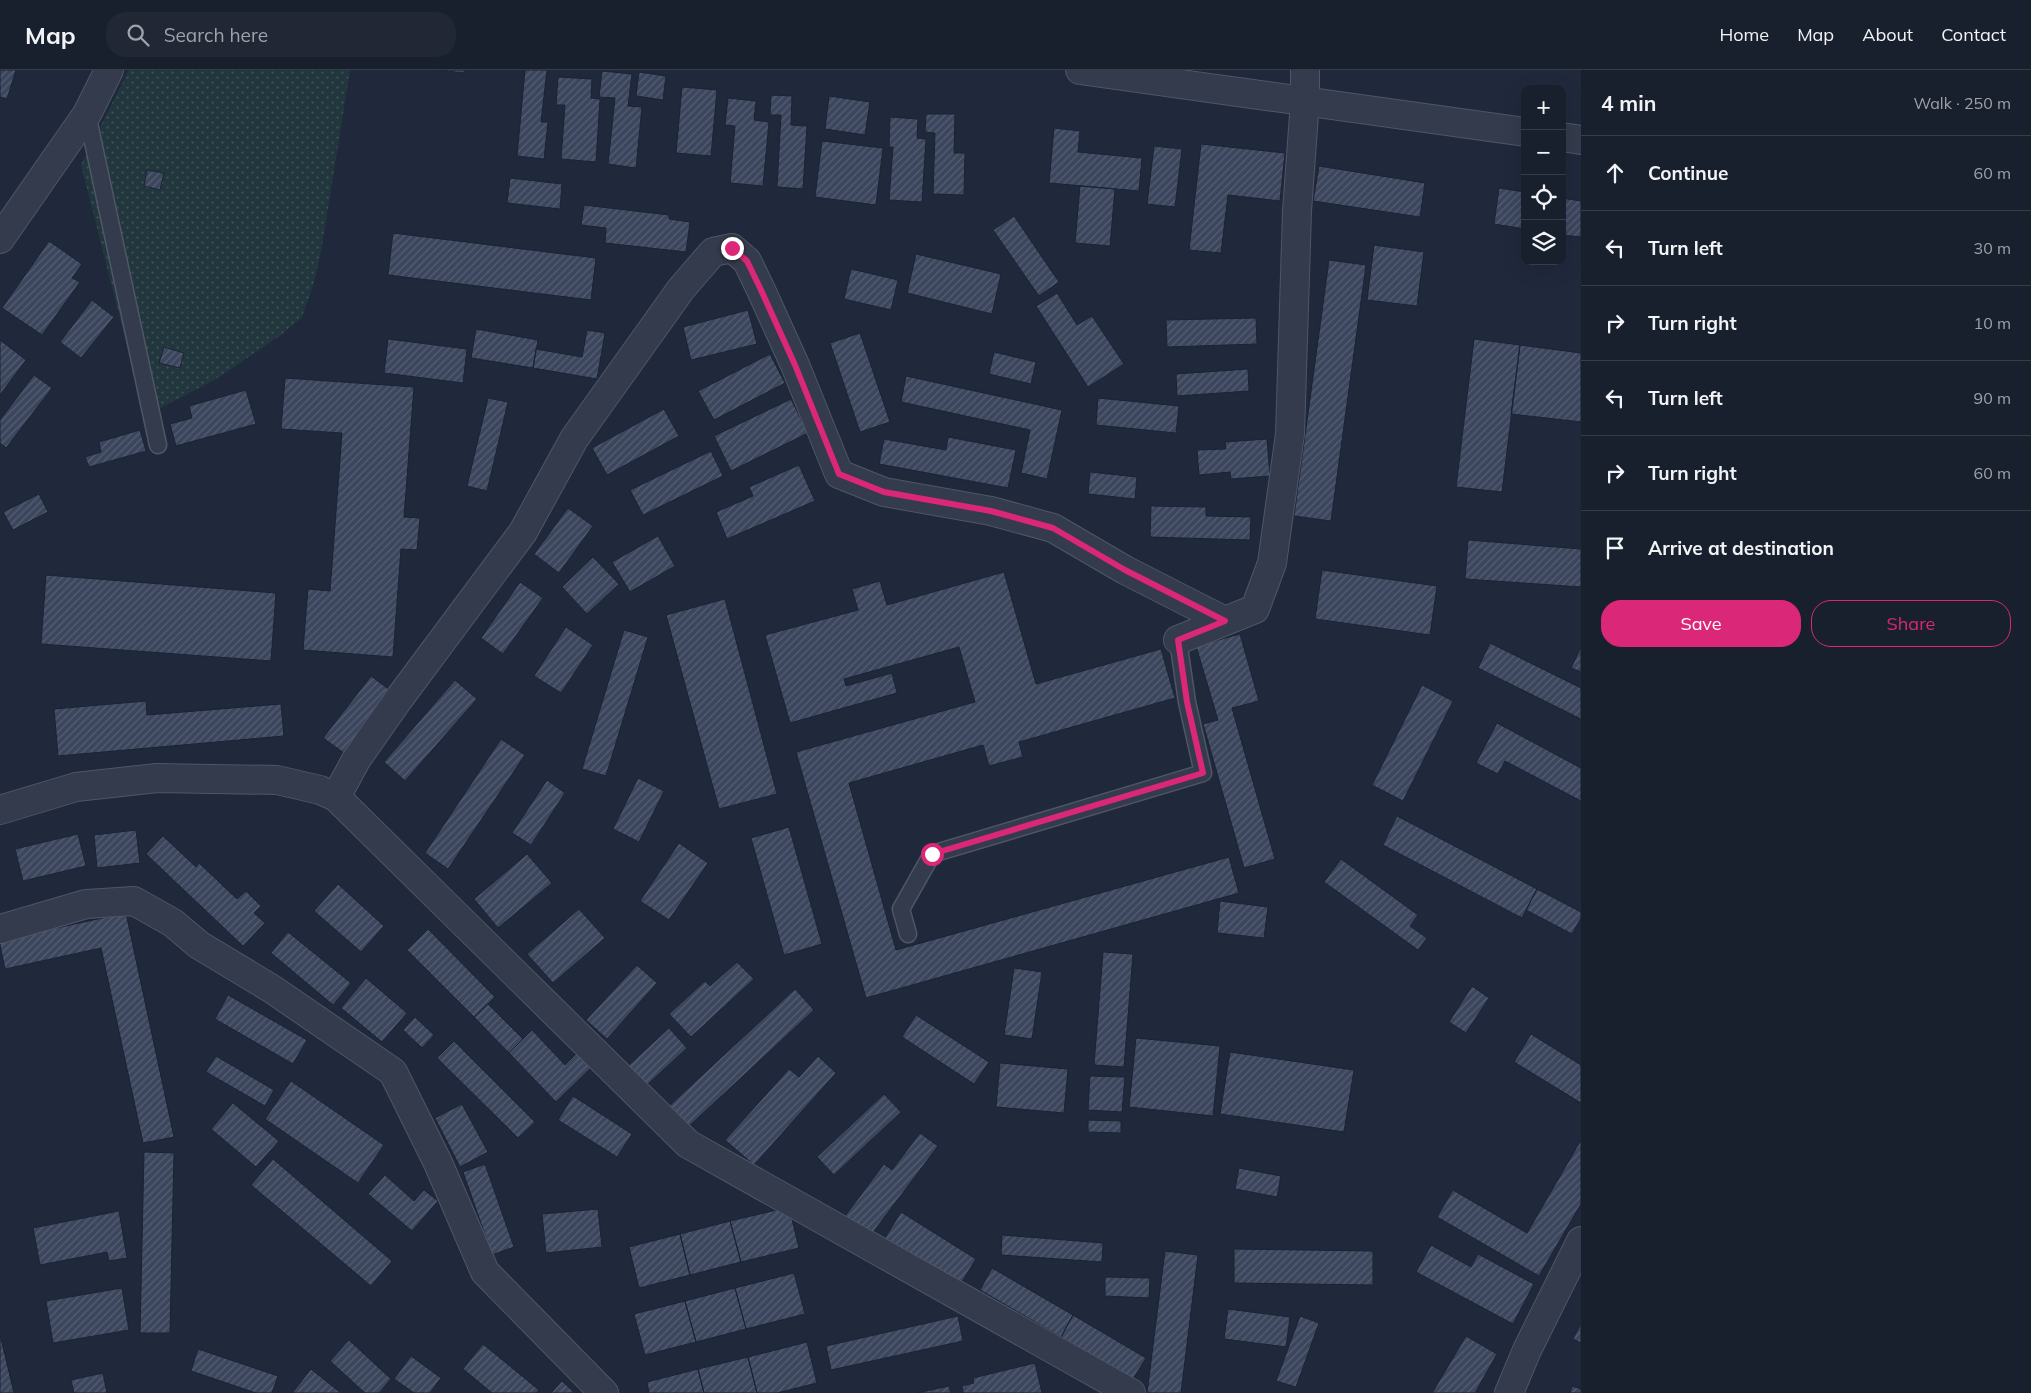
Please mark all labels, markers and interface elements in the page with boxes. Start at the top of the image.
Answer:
search box [106,12,456,57]
text: Map [25,20,76,50]
icon: search [124,21,152,49]
text: Search here [164,23,268,47]
text: Home [1719,23,1769,46]
text: Map [1797,23,1834,46]
text: About [1862,23,1913,46]
text: Contact [1941,23,2006,46]
map controls [1521,85,1566,265]
button: + [1521,85,1566,130]
text: 4 min [1601,90,1656,116]
text: Walk · 250 m [1913,93,2011,113]
button: − [1521,130,1566,175]
icon: ahead [1601,159,1629,187]
text: Continue [1648,161,1728,185]
text: 60 m [1974,163,2011,183]
button: locate [1521,175,1566,220]
button: layers [1521,220,1566,265]
icon: left [1601,234,1629,262]
text: Turn left [1648,236,1723,260]
route end [721,237,744,260]
text: 30 m [1974,238,2011,258]
icon: right [1601,309,1629,337]
text: Turn right [1648,311,1737,335]
text: 10 m [1974,313,2011,333]
icon: left [1601,384,1629,412]
text: Turn left [1648,386,1723,410]
text: 90 m [1974,388,2011,408]
icon: right [1601,459,1629,487]
text: Turn right [1648,461,1737,485]
text: 60 m [1974,463,2011,483]
icon: arrive [1601,534,1629,562]
text: Arrive at destination [1648,536,1834,560]
button: Save [1601,600,1801,647]
button: Share [1811,600,2011,647]
route start [921,843,944,866]

